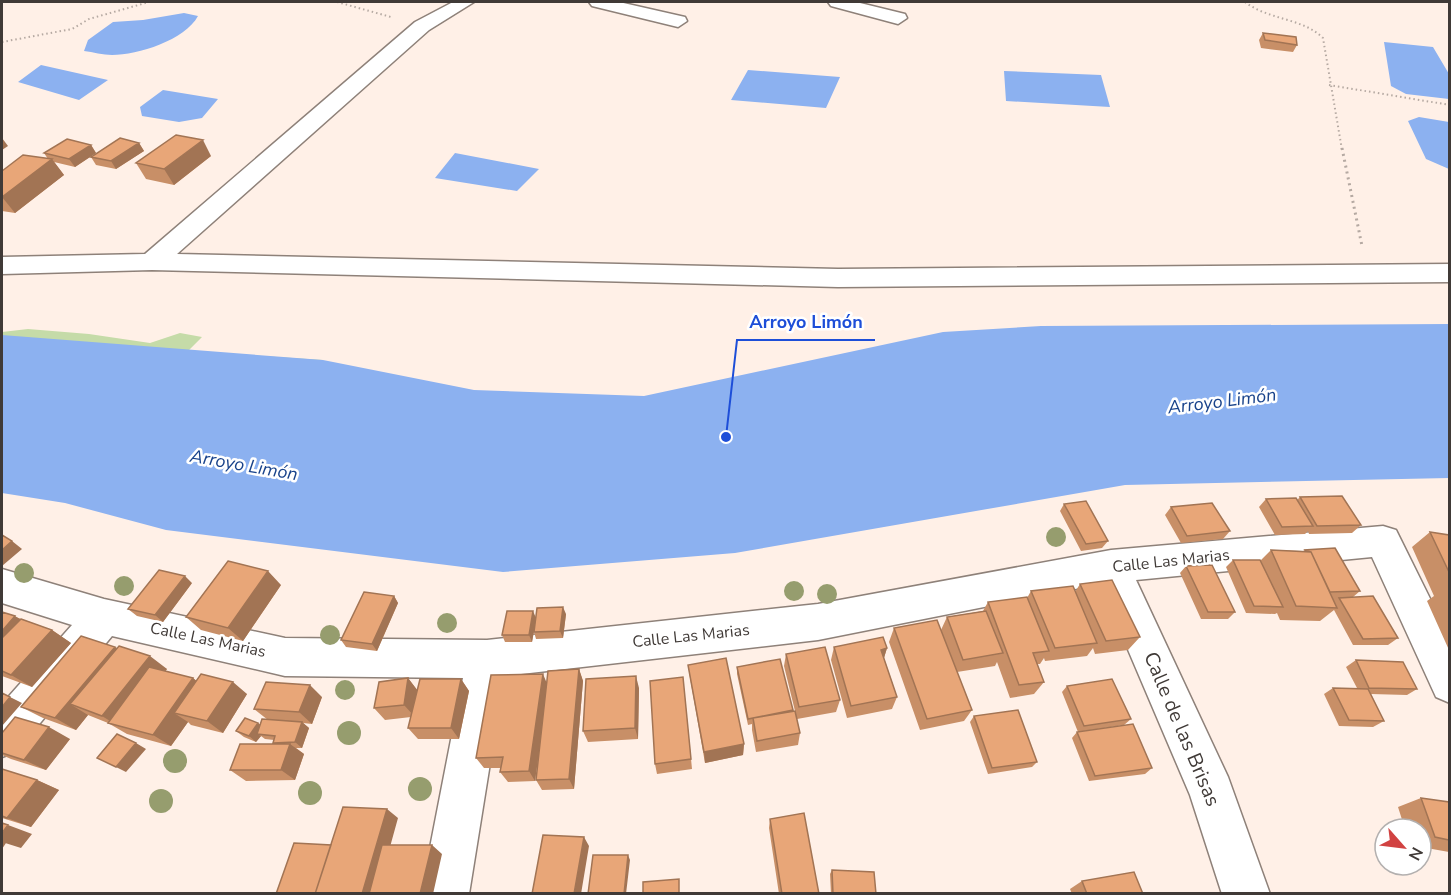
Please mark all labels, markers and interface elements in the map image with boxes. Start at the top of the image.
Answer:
callout: Arroyo Limón [737,304,875,340]
text: Arroyo Limón [749,310,863,334]
water label: Arroyo Limón [1165,382,1278,420]
water label: Arroyo Limón [187,444,300,486]
street label: Calle Las Marias [1111,544,1231,578]
street label: Calle Las Marias [148,617,268,663]
street label: Calle Las Marias [631,619,751,653]
street label: Calle de las Brisas [1137,648,1227,810]
north arrow [1373,817,1433,877]
text: N [1403,843,1428,864]

